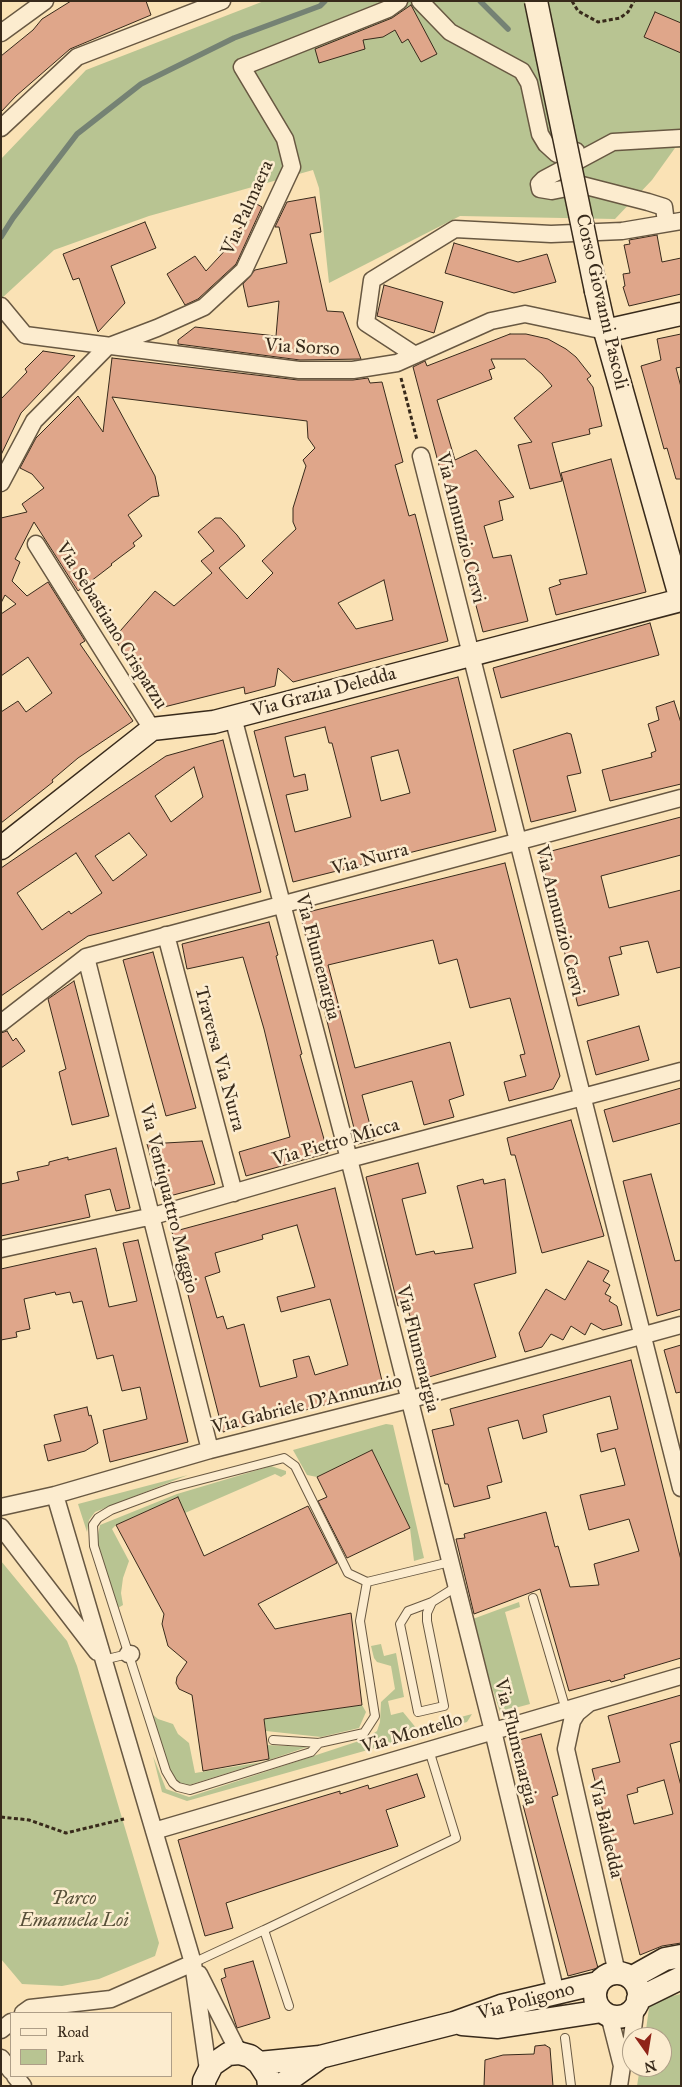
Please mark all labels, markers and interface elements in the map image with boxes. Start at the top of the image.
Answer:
street label: Via Palmaera [217,157,279,259]
street label: Corso Giovanni Pascoli [570,212,632,392]
street label: Via Sorso [264,335,340,361]
street label: Via Annunzio Cervi [430,450,490,606]
street label: Via Sebastiano Crispatzu [50,538,172,714]
street label: Via Grazia Deledda [249,663,399,723]
street label: Via Nurra [329,839,411,881]
street label: Via Annunzio Cervi [529,843,589,999]
street label: Via Flumenargia [289,892,345,1022]
street label: Traversa Via Nurra [189,984,249,1134]
street label: Via Ventiquattro Maggio [133,1102,203,1296]
street label: Via Pietro Micca [270,1114,402,1172]
street label: Via Flumenargia [390,1283,444,1415]
street label: Via Gabriele D'Annunzio [210,1370,404,1440]
street label: Via Flumenargia [488,1676,542,1808]
street label: Via Montello [359,1709,465,1759]
street label: Via Baldedda [583,1777,627,1881]
park label: Parco Emanuela Loi [19,1888,129,1932]
street label: Via Poligono [475,1978,577,2026]
legend [10,2012,172,2077]
text: Road [57,2023,89,2041]
north arrow [622,2027,672,2077]
text: Park [57,2048,84,2066]
text: N [643,2057,658,2076]

